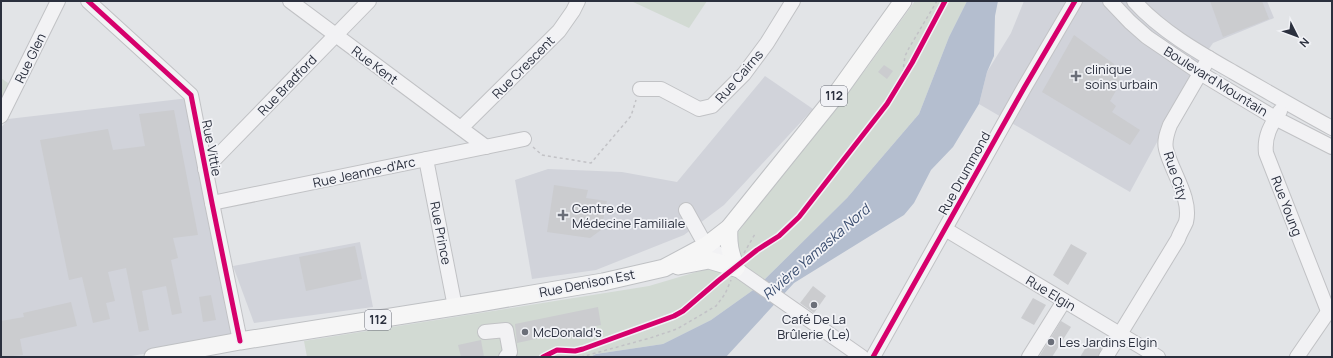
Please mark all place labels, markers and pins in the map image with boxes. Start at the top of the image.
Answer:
place label: clinique soins urbain [1085,60,1158,93]
marker: clinique soins urbain [1070,70,1082,82]
place label: Centre de Médecine Familiale [572,199,686,232]
marker: Centre de Médecine Familiale [557,209,569,221]
marker: Café De La Brûlerie (Le) [809,300,819,310]
place label: Café De La Brûlerie (Le) [777,310,851,343]
place label: McDonald's [533,323,602,341]
marker: McDonald's [520,327,530,337]
place label: Les Jardins Elgin [1059,333,1157,351]
marker: Les Jardins Elgin [1046,337,1056,347]

